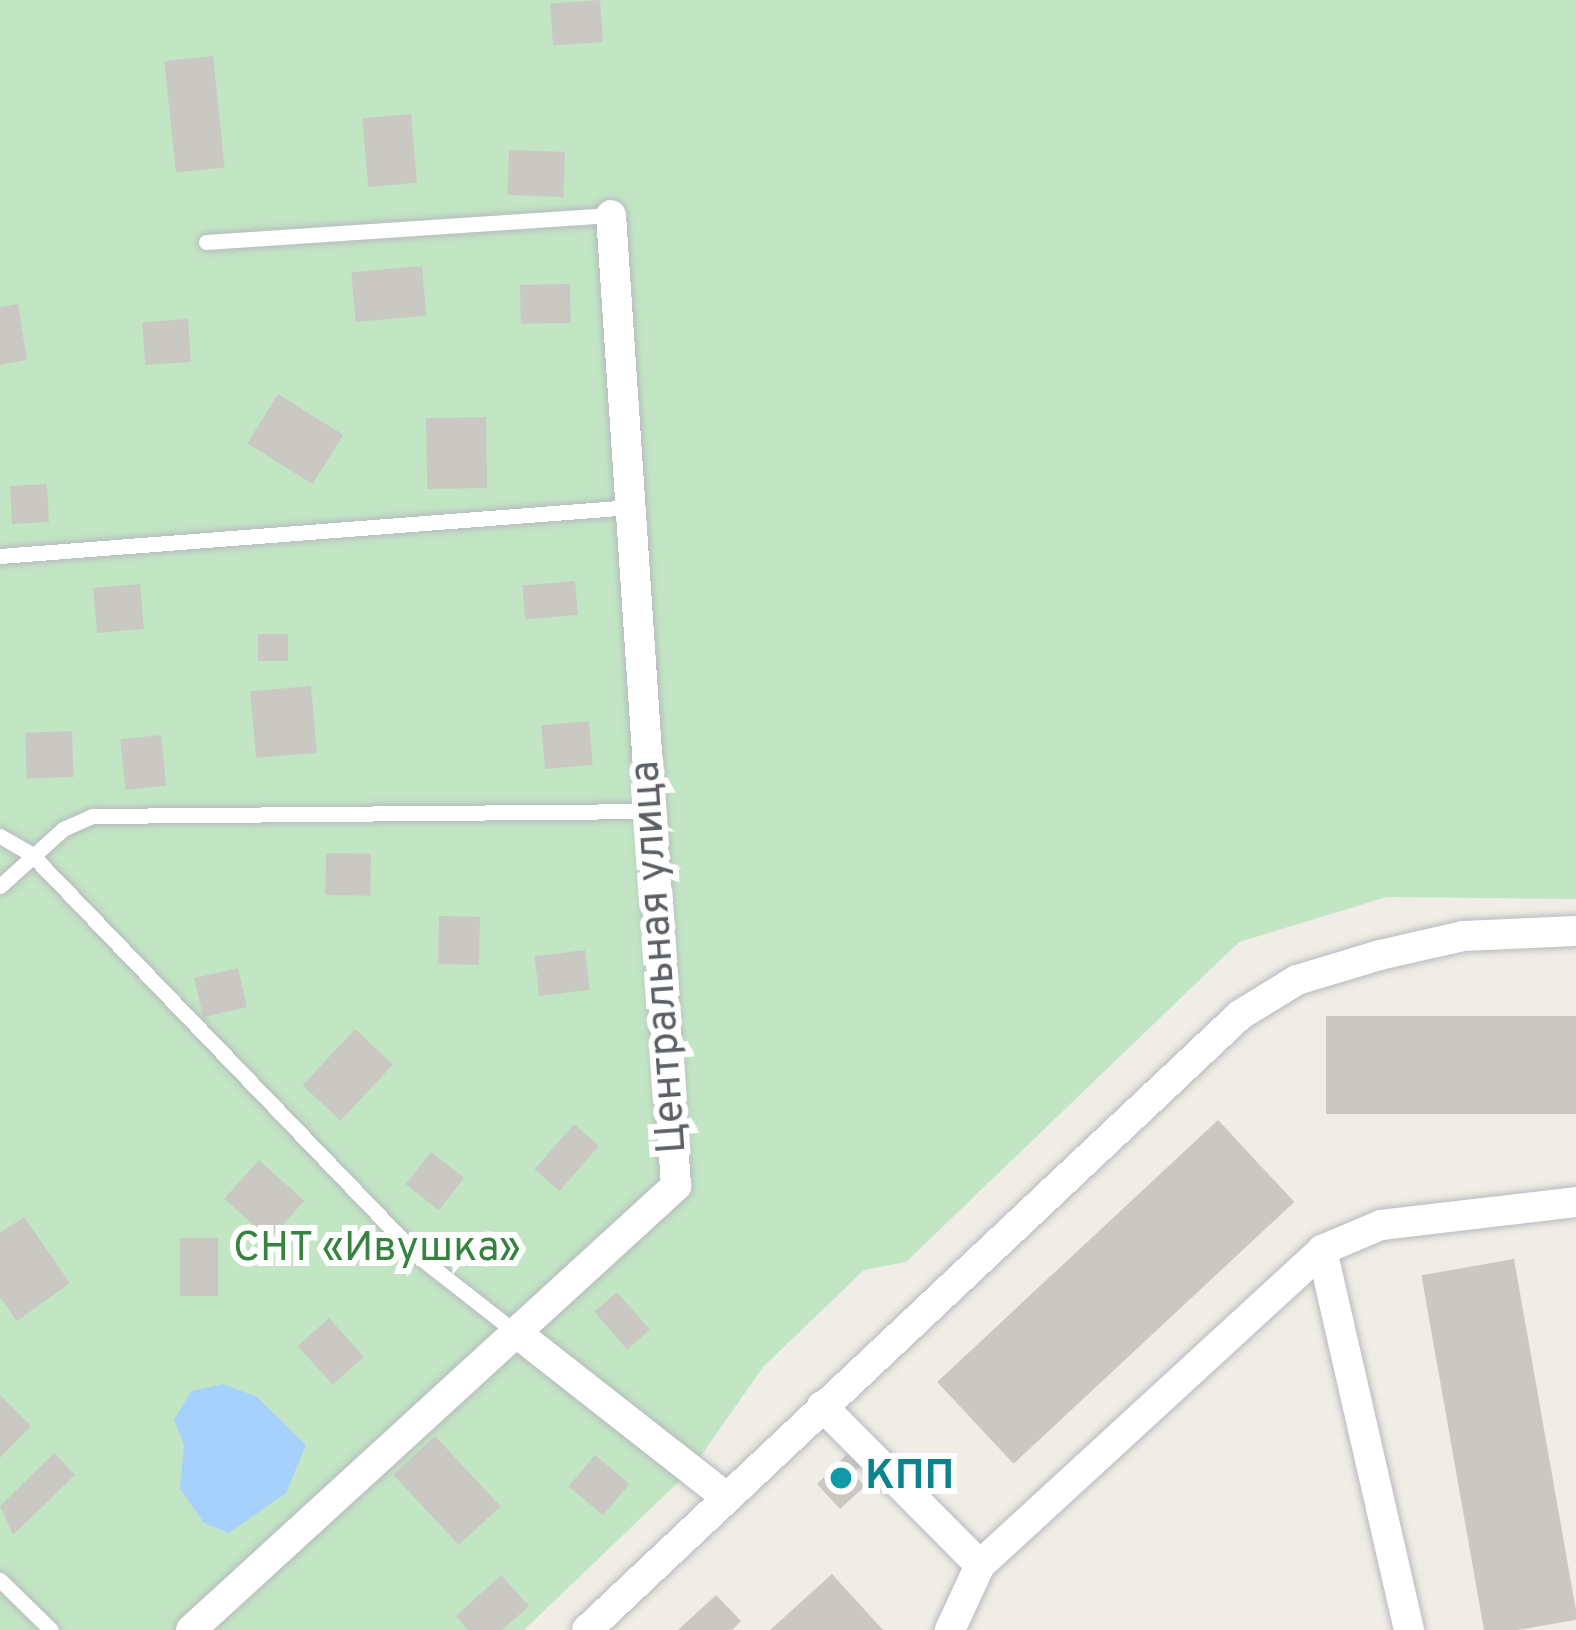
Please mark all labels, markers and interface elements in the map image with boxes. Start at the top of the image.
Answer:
street label: Центральная улица [622,759,700,1155]
park label: СНТ «Ивушка» [232,1225,522,1275]
place label: КПП [865,1453,954,1503]
marker: КПП [828,1465,854,1491]

